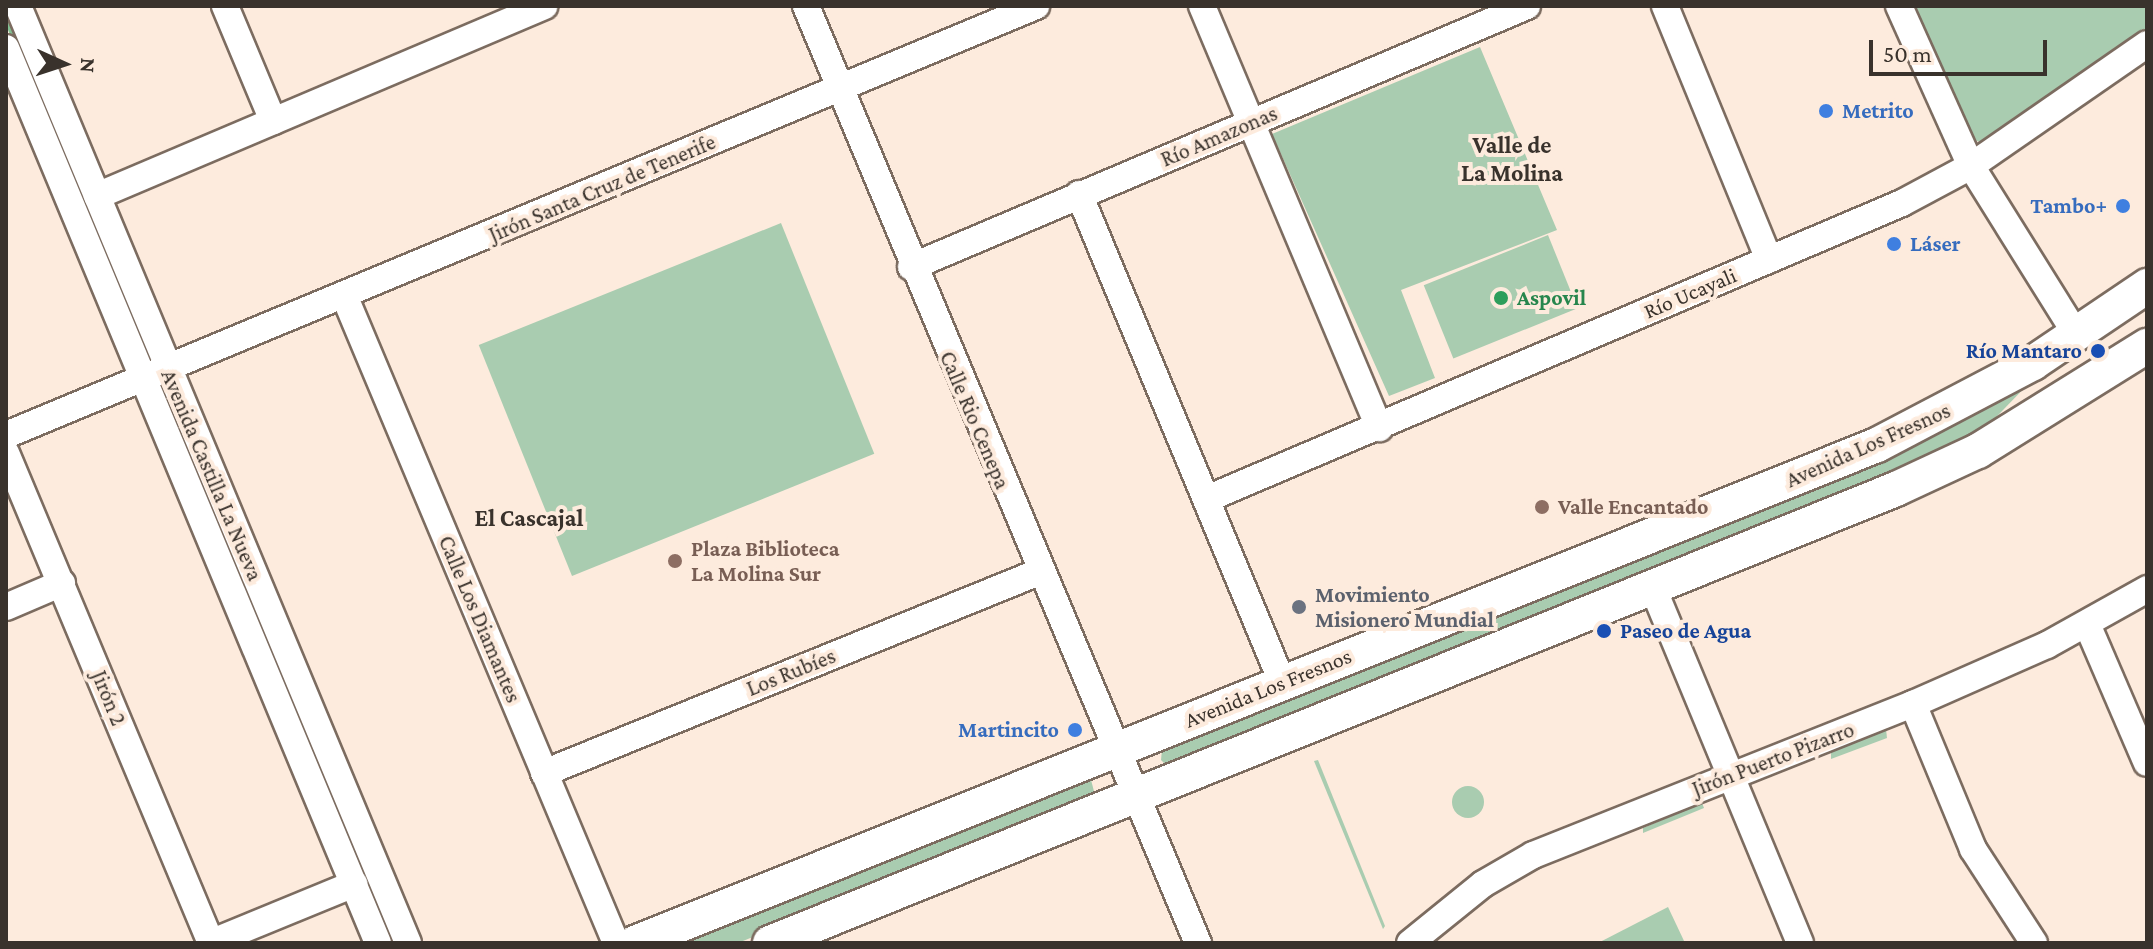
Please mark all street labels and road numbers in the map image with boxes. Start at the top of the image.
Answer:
street label: Río Amazonas [1157,100,1281,172]
street label: Jirón Santa Cruz de Tenerife [485,128,719,248]
street label: Río Ucayali [1640,262,1740,324]
street label: Calle Rio Cenepa [934,347,1016,493]
street label: Avenida Castilla La Nueva [156,365,268,585]
street label: Avenida Los Fresnos [1782,397,1954,493]
street label: Calle Los Diamantes [433,532,527,706]
street label: Los Rubíes [743,642,839,702]
street label: Avenida Los Fresnos [1181,643,1355,733]
street label: Jirón 2 [86,667,132,729]
street label: Jirón Puerto Pizarro [1688,716,1858,802]

